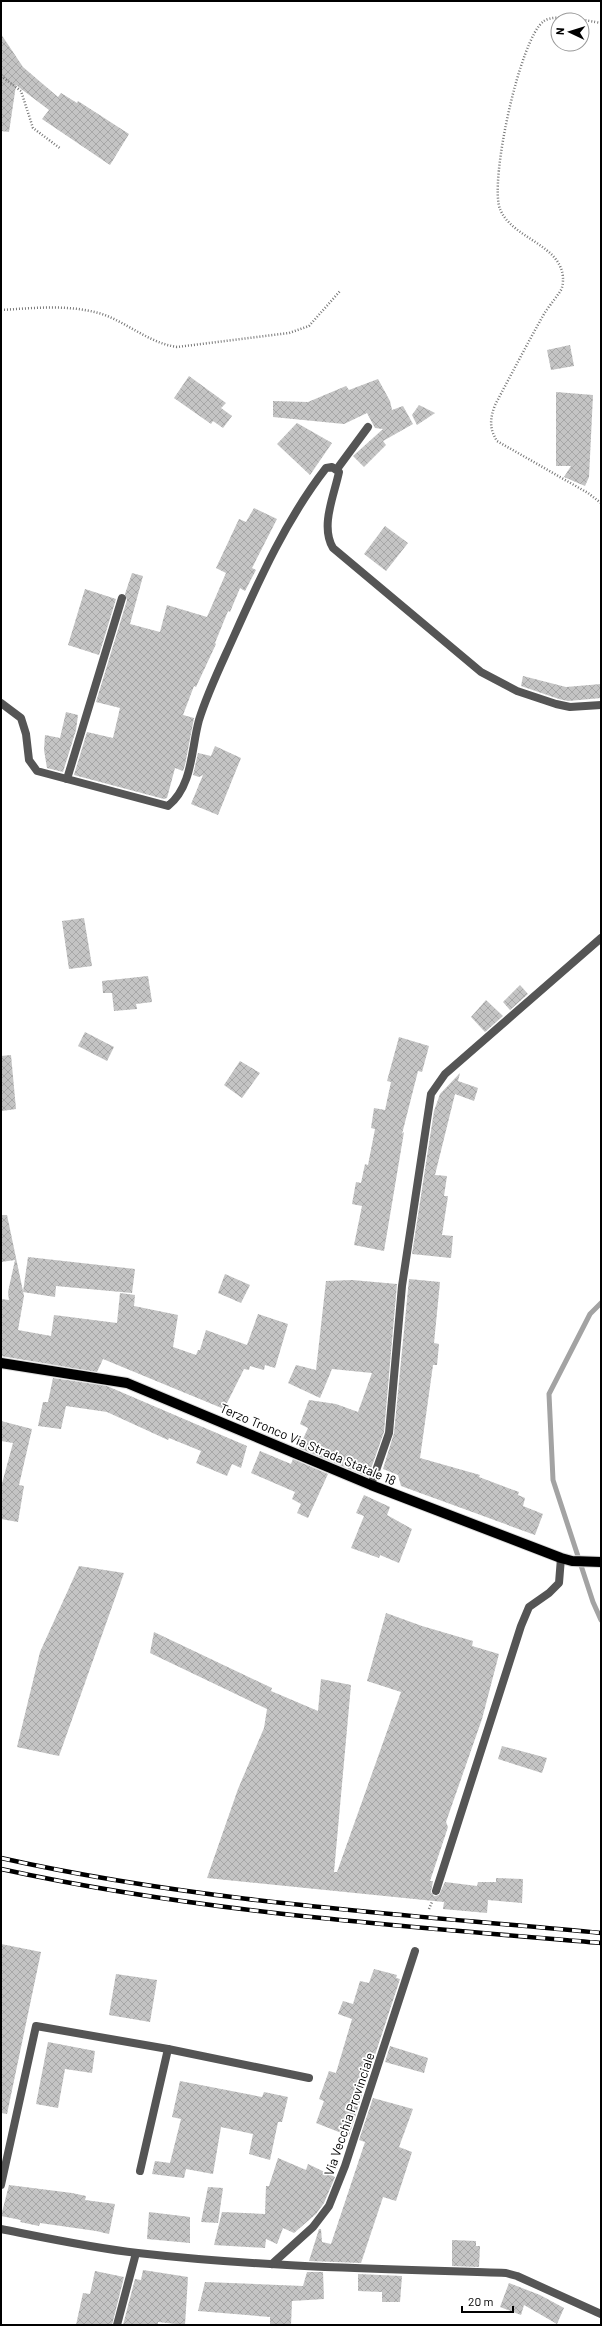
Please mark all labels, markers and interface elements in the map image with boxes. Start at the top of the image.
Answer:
north arrow [550,12,590,52]
text: N [553,27,566,35]
street label: Terzo Tronco Via Strada Statale 18 [218,1400,398,1488]
street label: Via Vecchia Provinciale [320,2050,378,2178]
scale bar [462,2288,513,2314]
text: 20 m [468,2294,494,2308]

